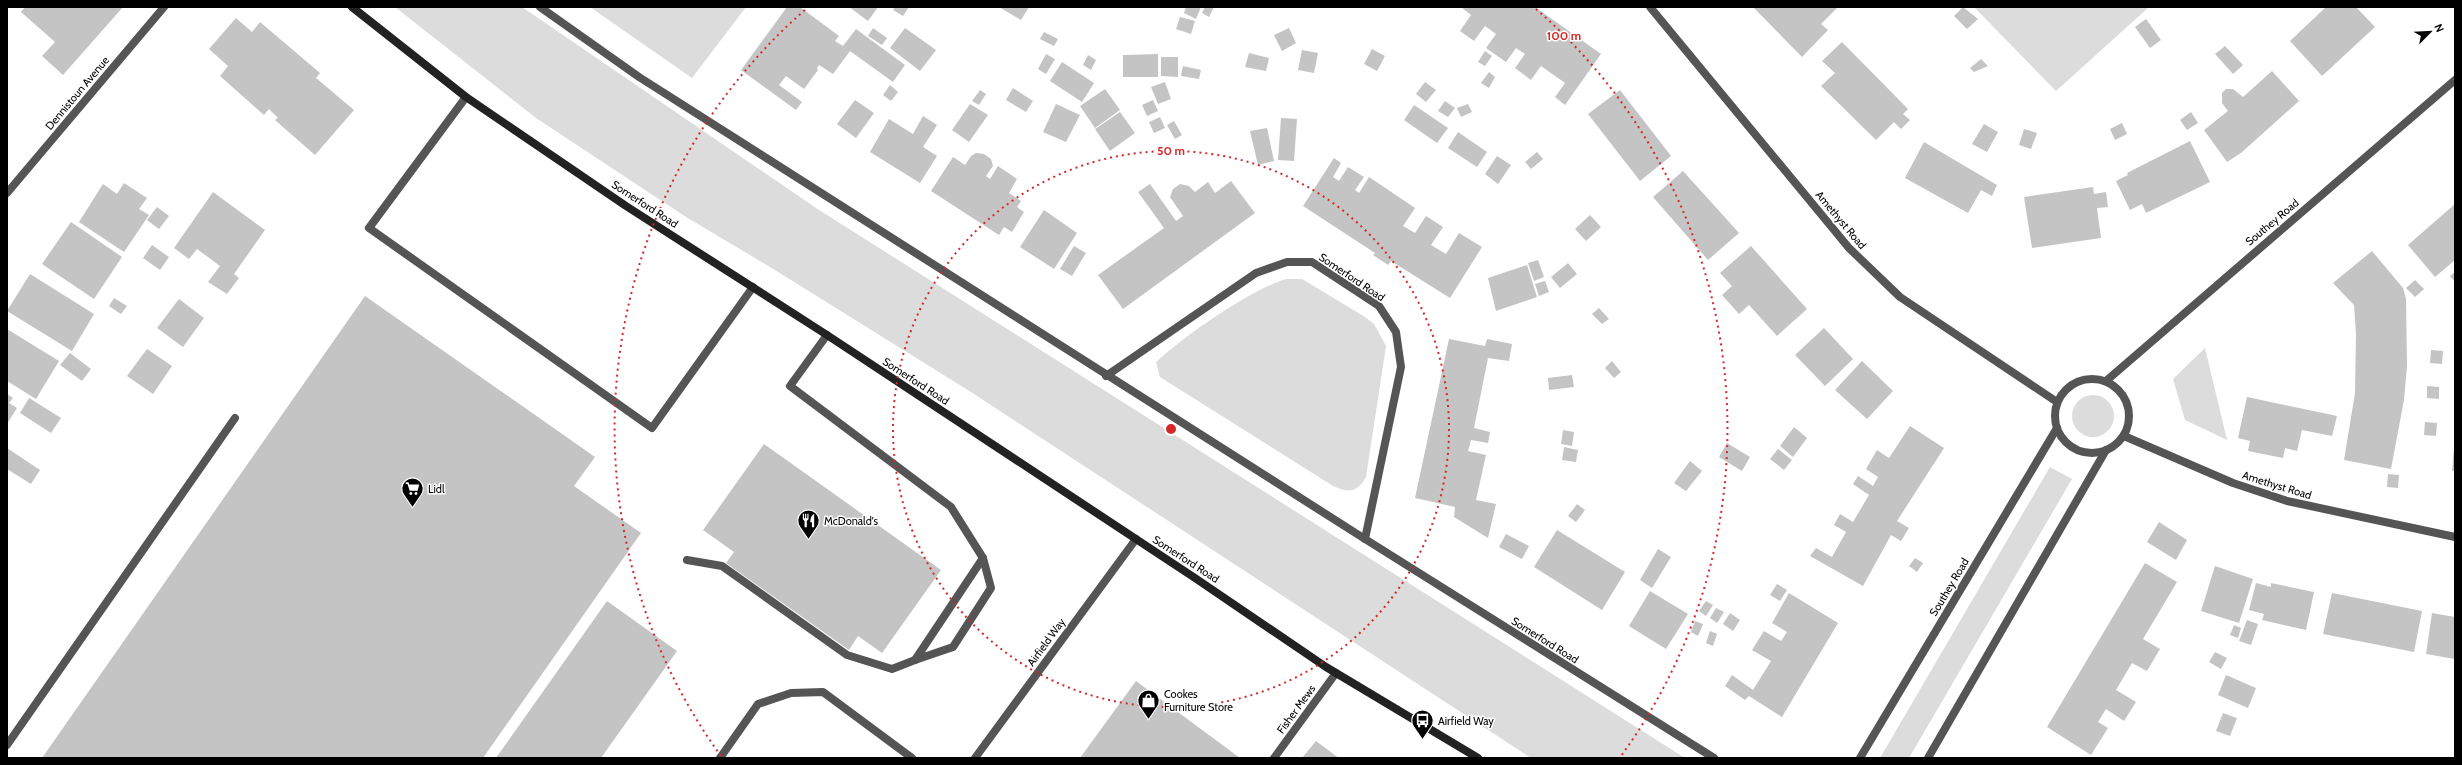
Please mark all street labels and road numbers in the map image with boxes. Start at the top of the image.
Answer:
street label: Dennistoun Avenue [42,53,112,133]
street label: Somerford Road [609,177,681,231]
street label: Amethyst Road [1813,188,1869,252]
street label: Southey Road [2242,196,2302,248]
street label: Somerford Road [1316,250,1388,304]
street label: Somerford Road [880,354,952,408]
street label: Amethyst Road [2241,468,2313,502]
street label: Somerford Road [1150,532,1222,586]
street label: Southey Road [1926,555,1972,619]
street label: Somerford Road [1509,614,1581,666]
street label: Airfield Way [1024,615,1068,669]
street label: Fisher Mews [1274,681,1319,736]

